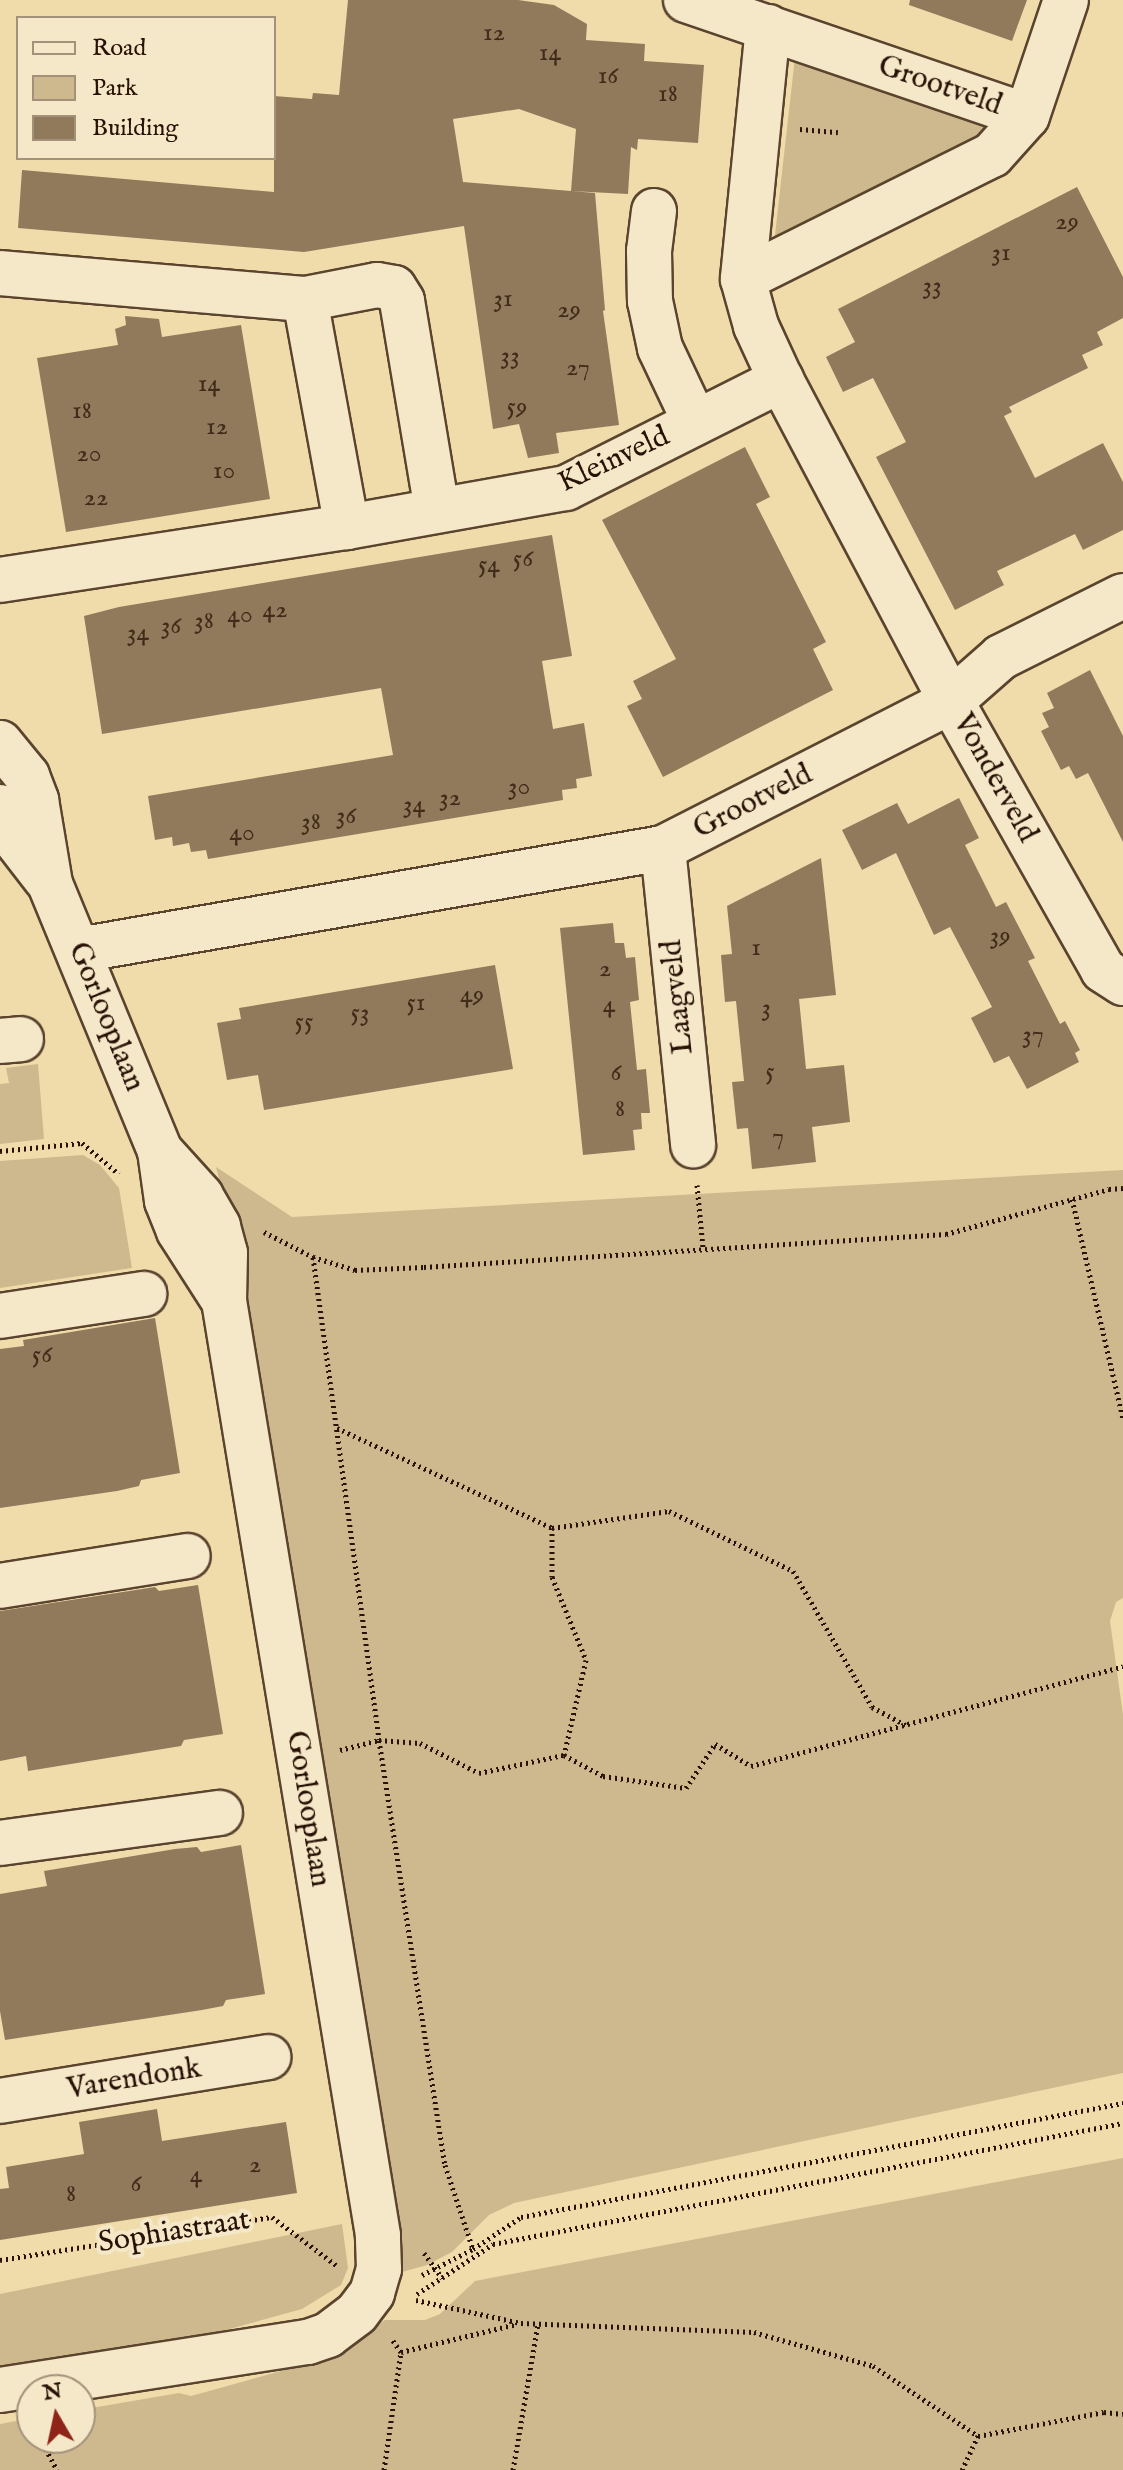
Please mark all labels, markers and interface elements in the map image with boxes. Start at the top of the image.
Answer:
legend [16,16,276,160]
house number: 12 [483,17,505,49]
text: Road [92,33,146,64]
house number: 14 [539,37,561,69]
street label: Grootveld [873,48,1007,124]
house number: 16 [598,60,618,92]
text: Park [92,73,138,104]
house number: 18 [658,78,678,110]
text: Building [92,113,178,144]
house number: 29 [1055,206,1079,238]
house number: 31 [991,237,1011,269]
house number: 33 [922,270,942,302]
house number: 31 [493,283,513,315]
house number: 29 [557,294,581,326]
house number: 33 [500,340,520,372]
house number: 27 [566,352,590,384]
house number: 14 [198,368,220,400]
house number: 59 [507,391,527,423]
house number: 18 [72,395,92,427]
house number: 12 [206,411,228,443]
street label: Kleinveld [553,419,675,501]
house number: 20 [77,438,101,470]
house number: 10 [213,455,235,487]
house number: 22 [84,482,108,514]
house number: 56 [513,543,533,575]
house number: 54 [478,549,500,581]
house number: 42 [263,594,287,626]
house number: 40 [227,599,253,631]
house number: 38 [194,605,214,637]
house number: 36 [161,610,181,642]
house number: 34 [127,617,149,649]
street label: Vonderveld [945,707,1045,849]
street label: Grootveld [688,757,818,847]
house number: 30 [508,771,530,803]
house number: 32 [439,782,461,814]
house number: 34 [403,789,425,821]
house number: 36 [336,800,356,832]
house number: 38 [301,806,321,838]
house number: 40 [229,817,255,849]
house number: 39 [989,920,1011,952]
house number: 1 [751,932,761,964]
street label: Gorlooplaan [60,937,152,1097]
street label: Laagveld [654,938,702,1056]
house number: 2 [599,953,611,985]
house number: 49 [460,979,484,1011]
house number: 51 [406,987,426,1019]
house number: 4 [603,989,615,1021]
house number: 3 [761,992,771,1024]
house number: 53 [350,997,370,1029]
house number: 55 [295,1006,313,1038]
house number: 37 [1022,1019,1044,1051]
house number: 5 [765,1056,775,1088]
house number: 6 [611,1057,621,1089]
house number: 8 [615,1093,625,1125]
house number: 7 [772,1121,784,1153]
house number: 56 [32,1339,52,1371]
street label: Gorlooplaan [278,1728,338,1890]
street label: Varendonk [64,2051,204,2107]
house number: 2 [249,2149,261,2181]
house number: 4 [190,2159,202,2191]
house number: 6 [131,2168,141,2200]
house number: 8 [66,2178,76,2210]
street label: Sophiastraat [96,2202,252,2262]
north arrow [16,2374,96,2454]
text: N [41,2377,64,2408]

